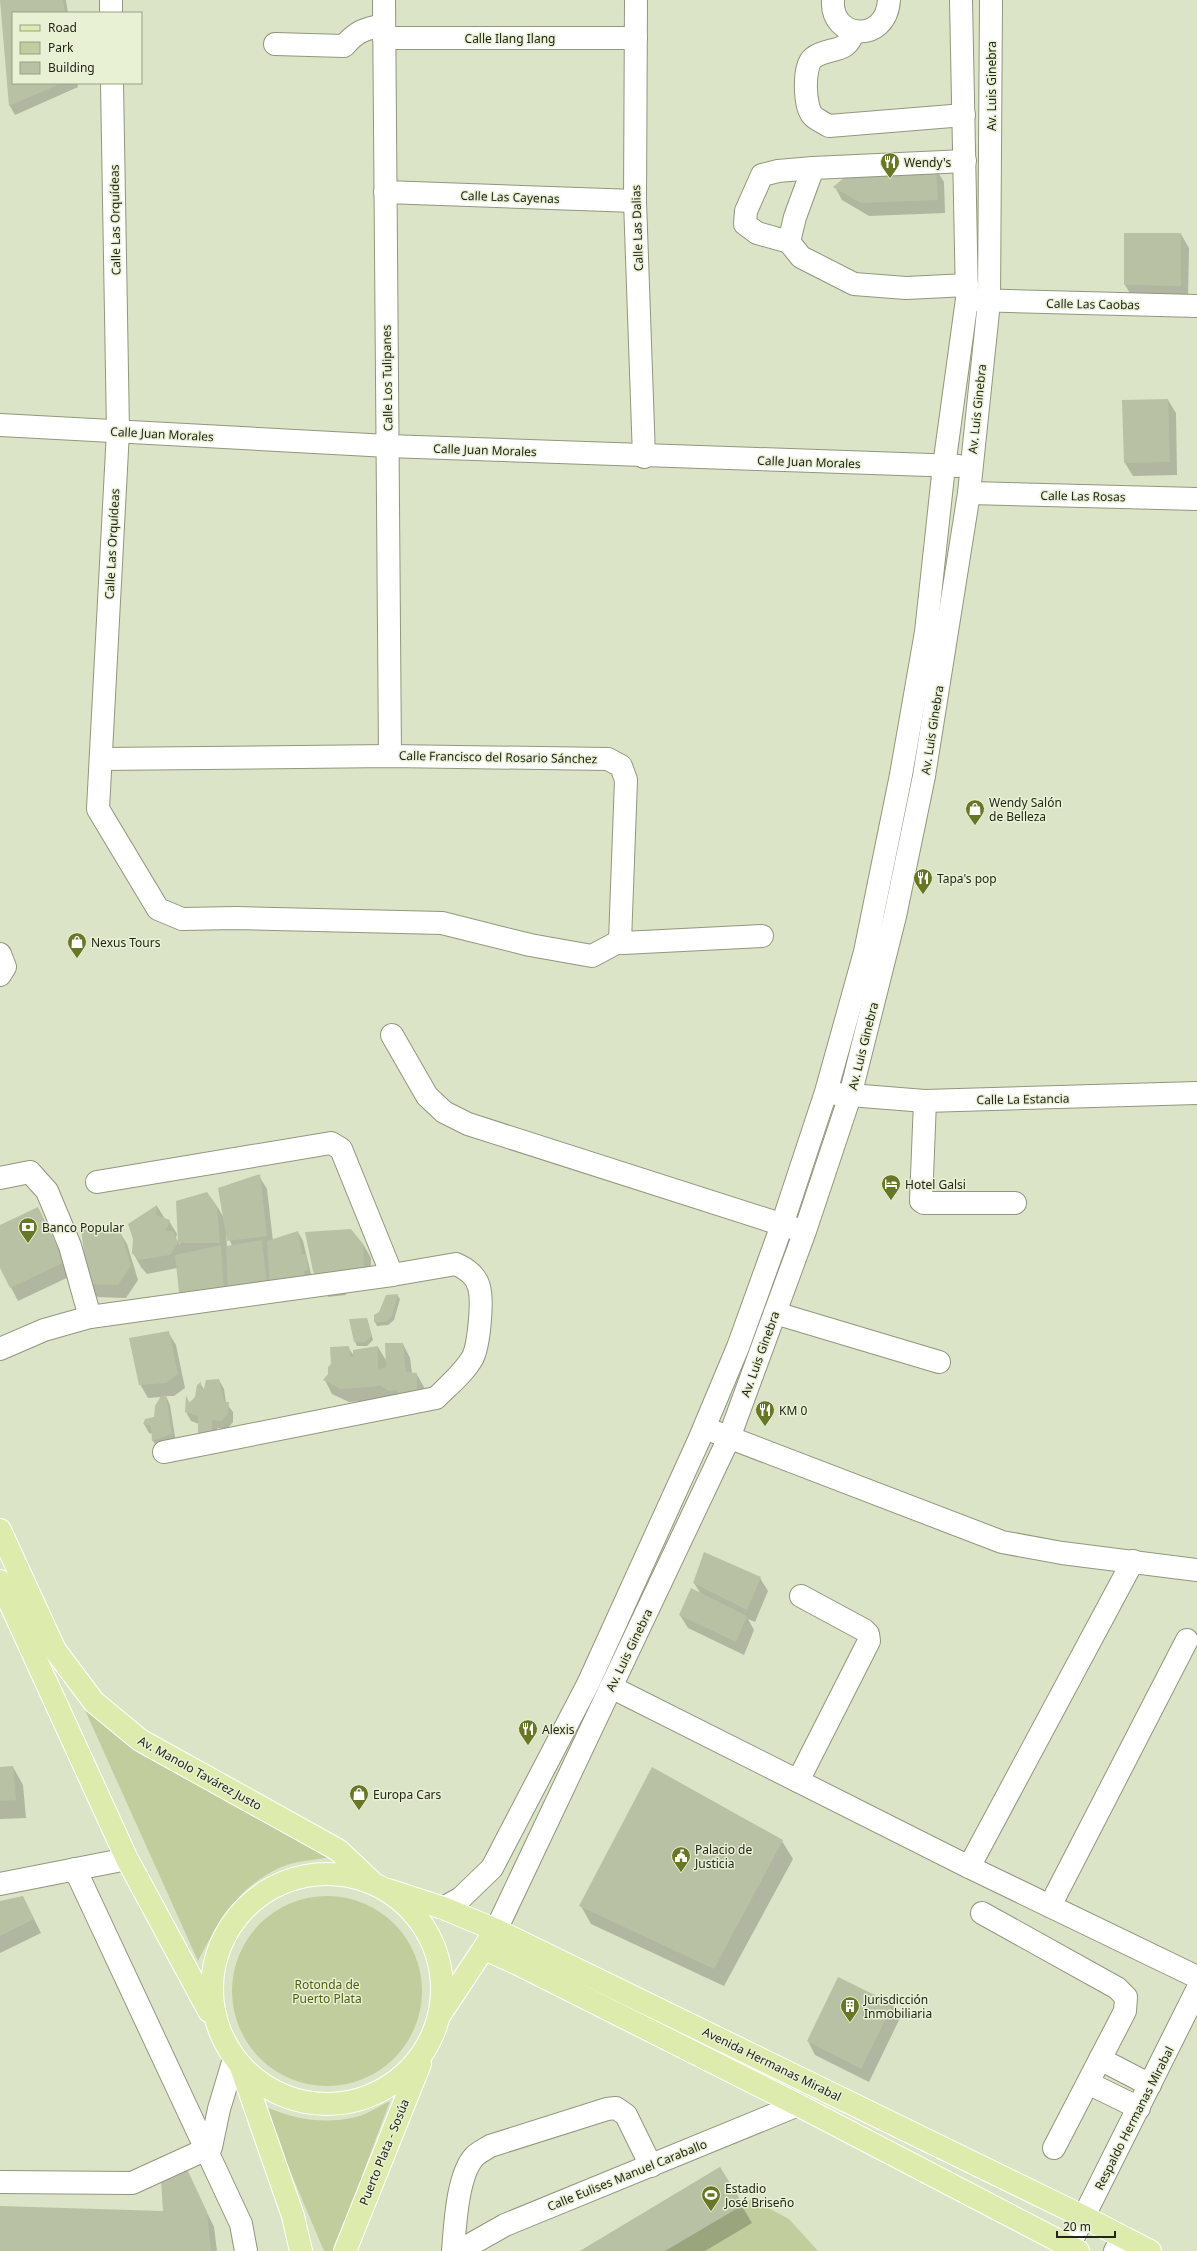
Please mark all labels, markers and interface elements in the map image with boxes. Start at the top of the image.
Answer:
legend [12,12,142,84]
text: Road [48,19,77,36]
street label: Calle Ilang Ilang [465,30,555,47]
text: Park [48,39,74,56]
street label: Av. Luis Ginebra [983,41,1000,131]
text: Building [48,59,95,76]
restaurant icon: Wendy's [879,151,901,179]
place label: Wendy's [904,154,951,171]
street label: Calle Las Orquídeas [106,164,124,276]
street label: Calle Las Dalias [627,184,647,271]
street label: Calle Las Cayenas [460,187,560,207]
street label: Calle Las Caobas [1046,295,1140,313]
street label: Calle Los Tulipanes [378,324,396,431]
street label: Av. Luis Ginebra [964,363,990,455]
street label: Calle Juan Morales [110,423,214,445]
street label: Calle Juan Morales [433,440,537,460]
street label: Calle Juan Morales [757,452,861,472]
street label: Calle Las Rosas [1040,487,1126,505]
street label: Calle Las Orquídeas [101,488,123,600]
street label: Av. Luis Ginebra [917,684,947,776]
street label: Calle Francisco del Rosario Sánchez [399,747,598,767]
place label: Wendy Salón de Belleza [989,794,1062,825]
shop icon: Wendy Salón de Belleza [964,798,986,826]
restaurant icon: Tapa's pop [912,867,934,895]
place label: Tapa's pop [937,870,997,887]
shop icon: Nexus Tours [66,931,88,959]
place label: Nexus Tours [91,934,161,951]
street label: Av. Luis Ginebra [844,1000,882,1092]
street label: Calle La Estancia [976,1090,1070,1108]
hotel icon: Hotel Galsi [880,1173,902,1201]
place label: Hotel Galsi [905,1176,966,1193]
bank icon: Banco Popular [17,1216,39,1244]
place label: Banco Popular [42,1219,124,1236]
street label: Av. Luis Ginebra [737,1309,783,1399]
restaurant icon: KM 0 [754,1399,776,1427]
place label: KM 0 [779,1402,807,1419]
street label: Av. Luis Ginebra [602,1606,656,1694]
restaurant icon: Alexis [517,1718,539,1746]
place label: Alexis [542,1721,575,1738]
street label: Av. Manolo Tavárez Justo [135,1732,265,1814]
shop icon: Europa Cars [348,1783,370,1811]
place label: Europa Cars [373,1786,442,1803]
place label: Palacio de Justicia [694,1841,752,1872]
public building icon: Palacio de Justicia [670,1845,692,1873]
park label: Rotonda de Puerto Plata [292,1976,362,2007]
place label: Jurisdicción Inmobiliaria [863,1991,932,2022]
building icon: Jurisdicción Inmobiliaria [839,1995,861,2023]
street label: Avenida Hermanas Mirabal [700,2023,844,2105]
street label: Respaldo Hermanas Mirabal [1090,2043,1178,2193]
street label: Puerto Plata - Sosúa [355,2096,413,2208]
street label: Calle Eulises Manuel Caraballo [545,2135,709,2215]
place label: Estadio José Briseño [724,2180,794,2211]
sports icon: Estadio José Briseño [700,2184,722,2212]
scale bar [1057,2213,1115,2239]
text: 20 m [1063,2218,1091,2235]

